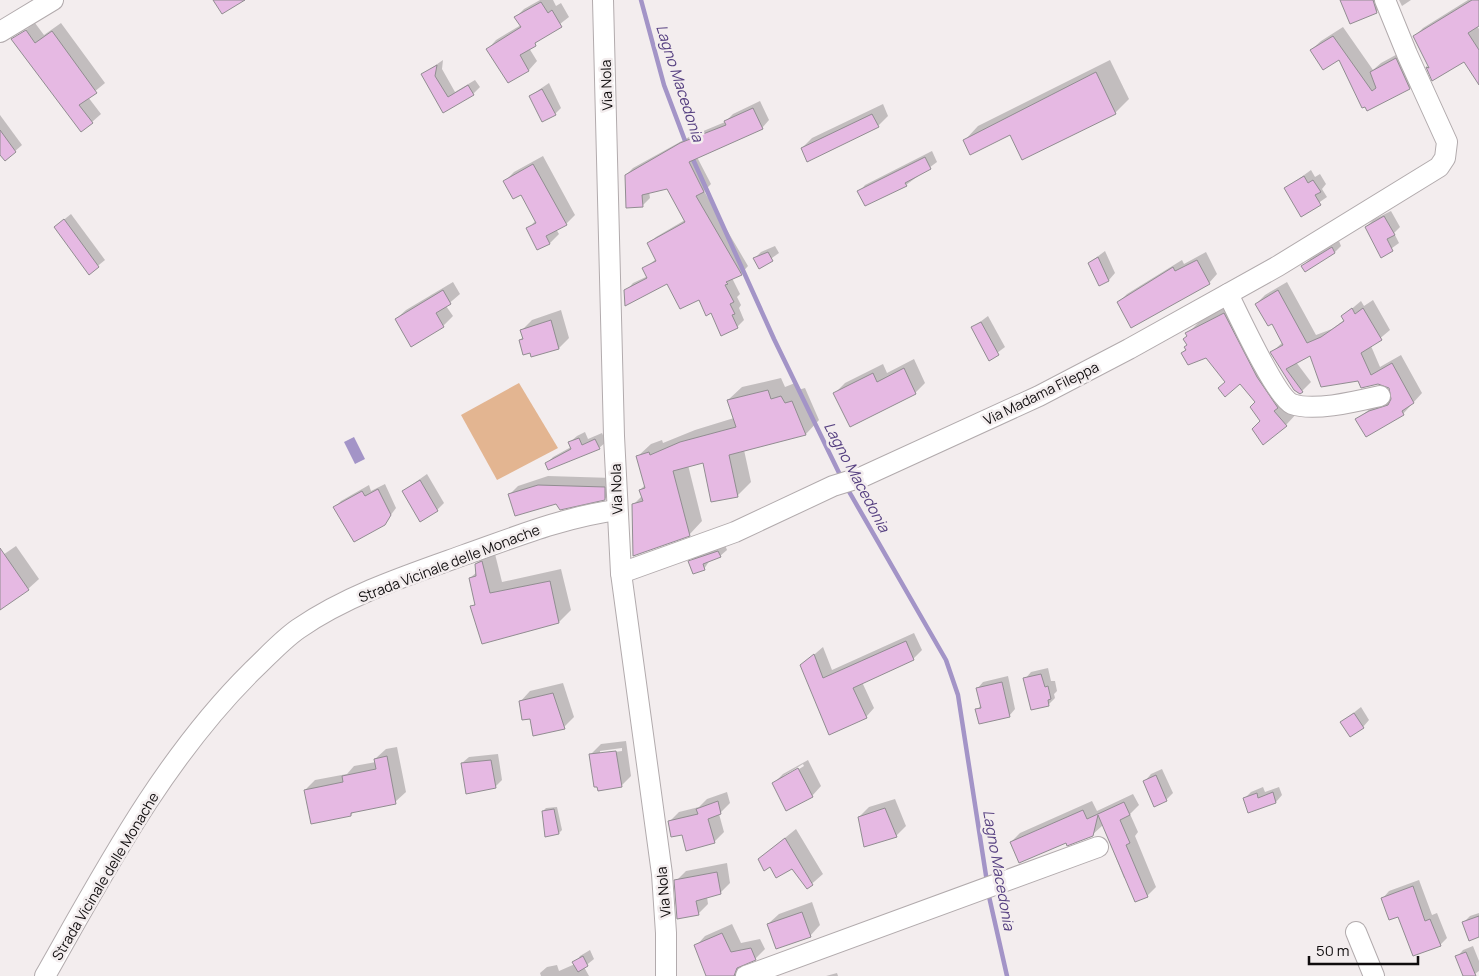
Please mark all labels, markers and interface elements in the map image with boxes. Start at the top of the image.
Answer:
water label: Lagno Macedonia [651,22,709,145]
street label: Via Nola [596,59,616,111]
street label: Via Madama Fileppa [980,357,1102,429]
water label: Lagno Macedonia [819,418,895,536]
street label: Via Nola [606,463,626,515]
street label: Strada Vicinale delle Monache [356,520,542,606]
street label: Strada Vicinale delle Monache [47,789,163,963]
water label: Lagno Macedonia [978,808,1020,932]
street label: Via Nola [651,866,675,918]
scale bar [1309,934,1418,966]
text: 50 m [1316,940,1350,961]

